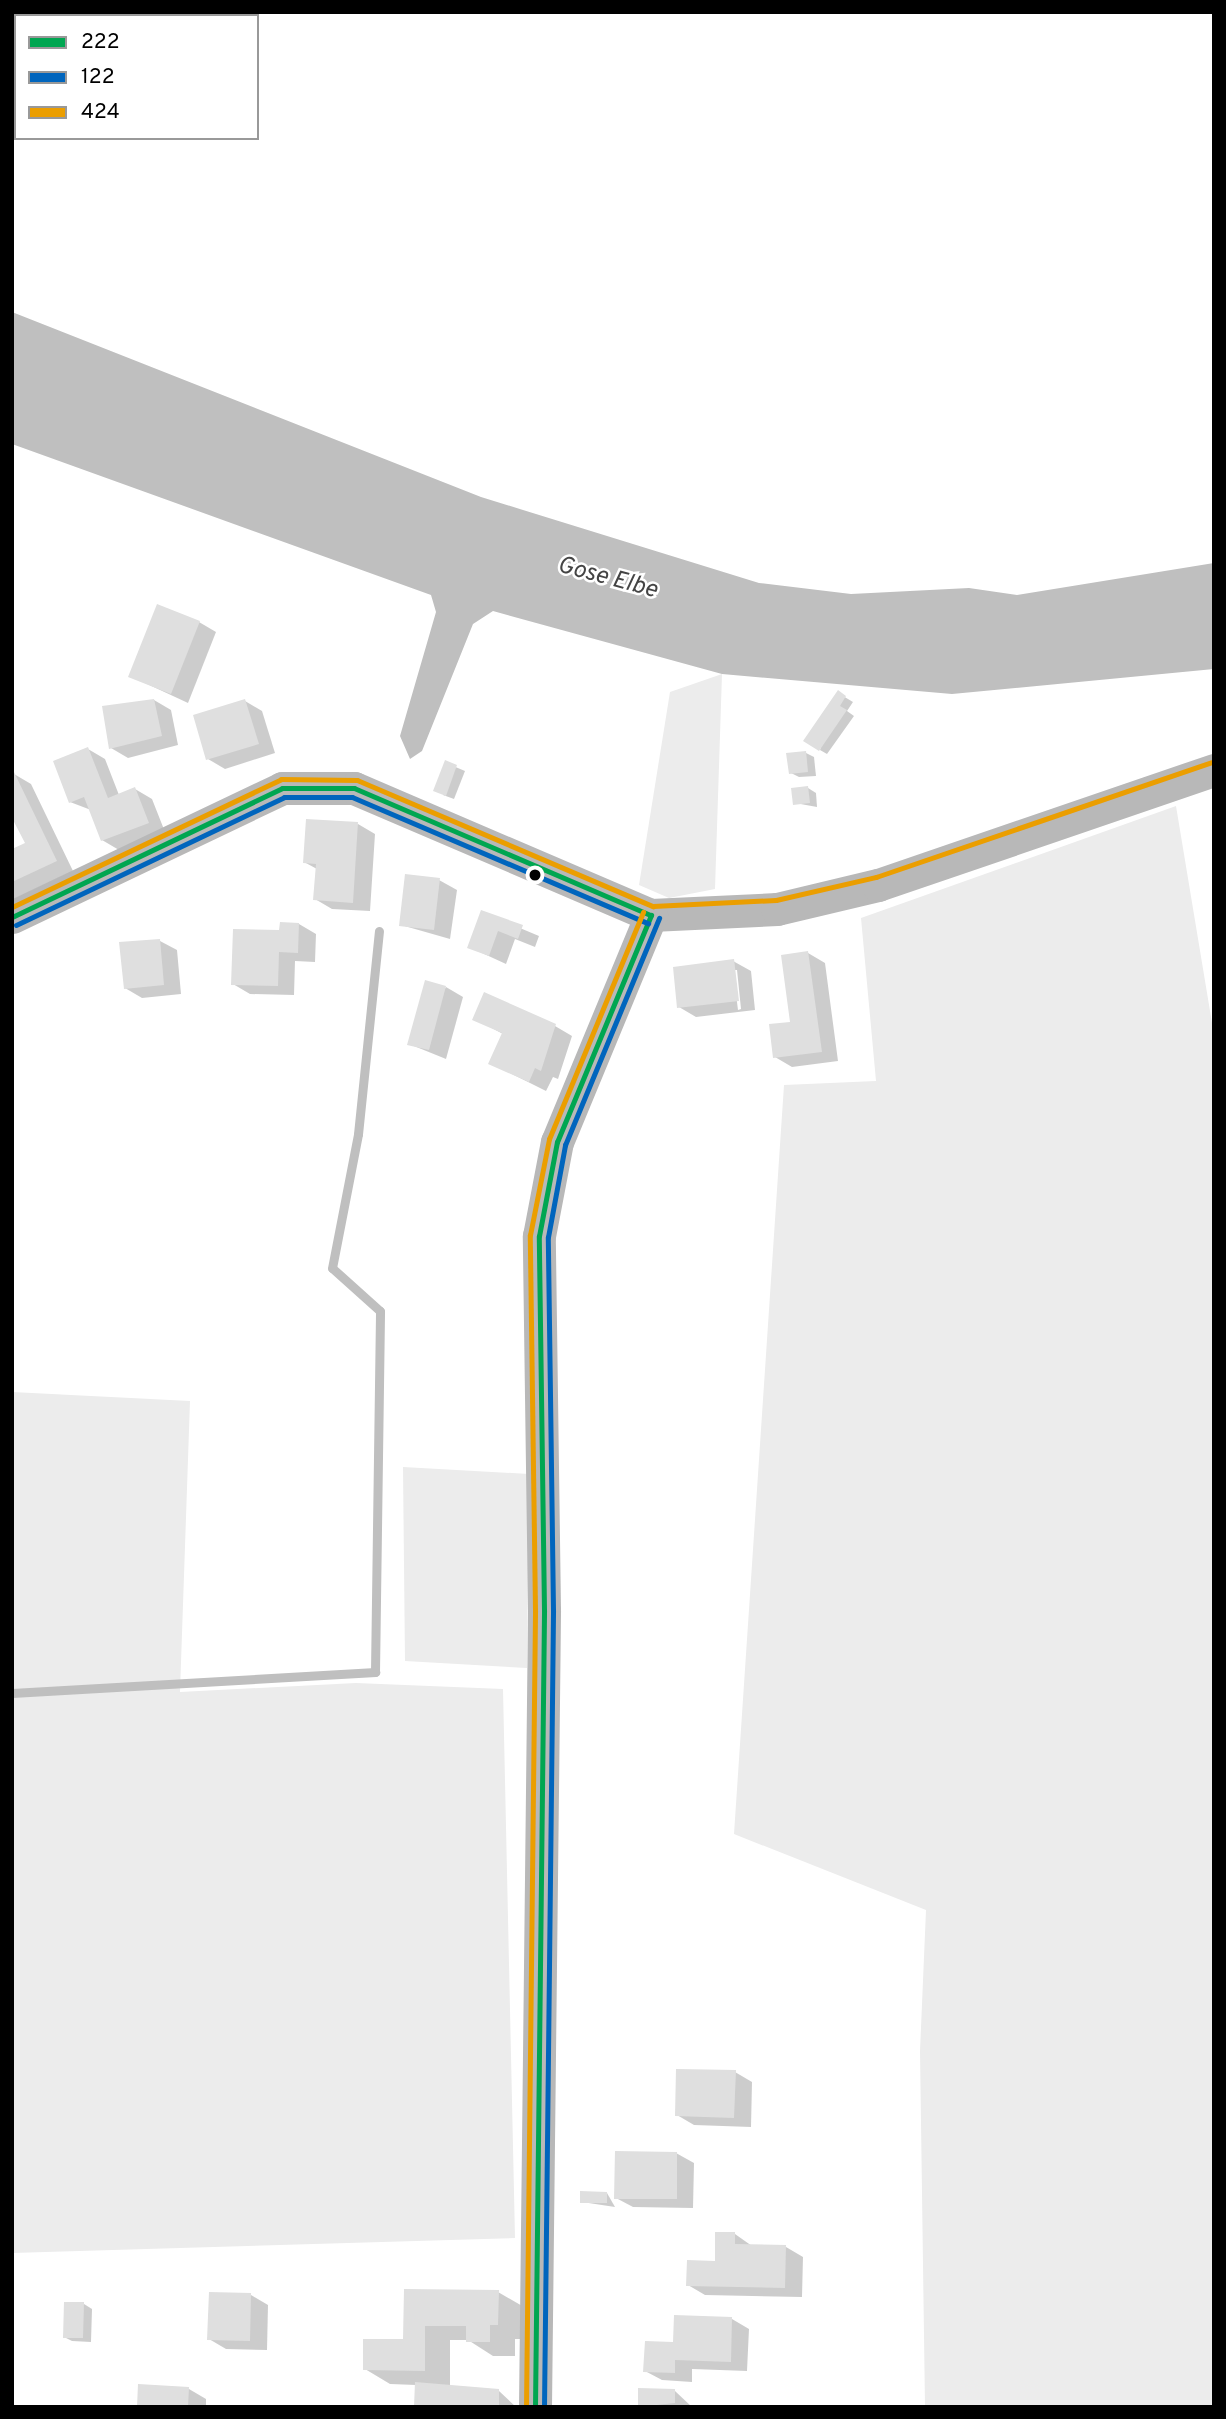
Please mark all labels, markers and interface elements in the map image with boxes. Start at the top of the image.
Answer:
legend [14,14,259,140]
text: 222 [81,29,120,56]
text: 122 [81,64,115,91]
text: 424 [81,99,120,126]
water label: Gose Elbe [554,552,660,606]
unlabelled marker [528,868,542,882]

